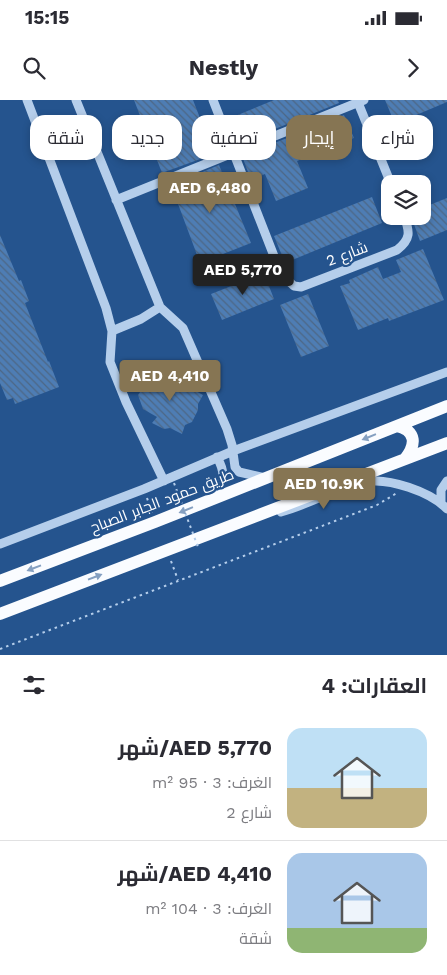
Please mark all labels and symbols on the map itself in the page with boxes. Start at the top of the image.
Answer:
pin: AED 6,480 [153,172,267,214]
street label: شارع 2 [324,238,371,272]
pin: AED 5,770 [186,254,300,296]
pin: AED 4,410 [113,360,227,402]
one-way arrow [361,433,376,441]
street label: طريق حمود الجابر الصباح [88,465,237,539]
pin: AED 10.9K [267,468,381,510]
one-way arrow [178,506,193,514]
one-way arrow [26,564,41,572]
one-way arrow [87,573,102,581]

